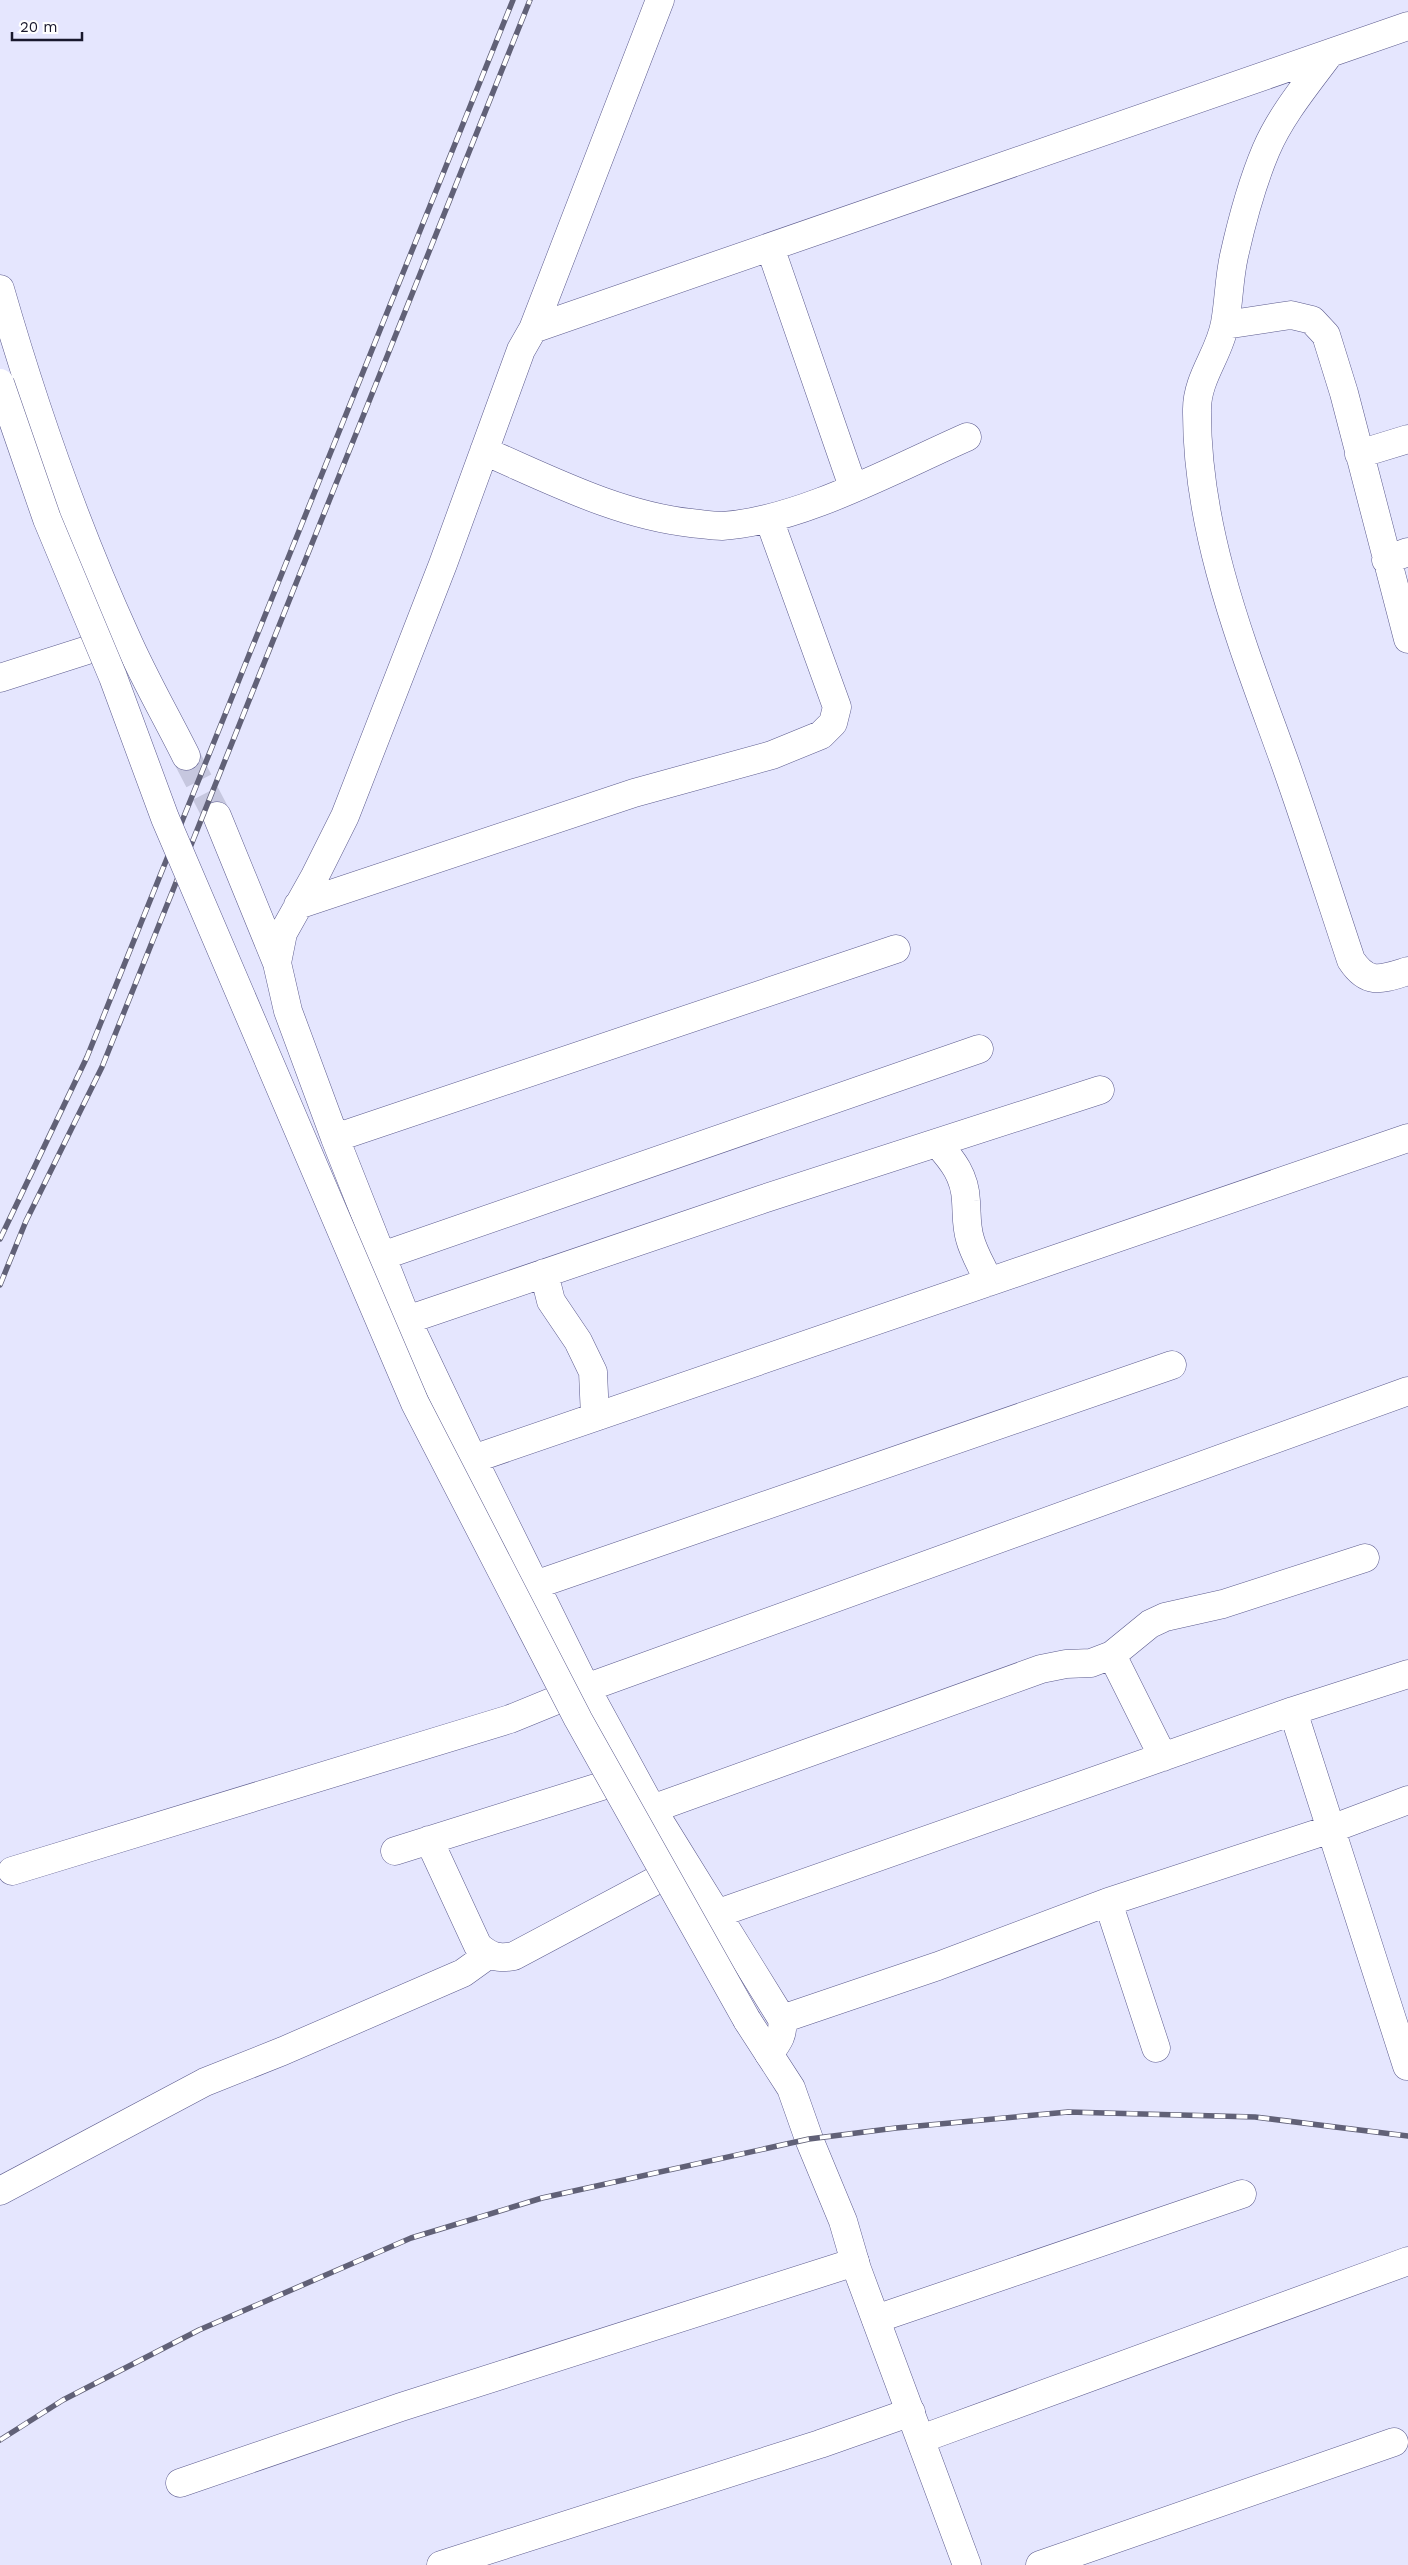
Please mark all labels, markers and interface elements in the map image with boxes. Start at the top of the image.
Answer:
scale bar [12,10,82,42]
text: 20 m [20,18,58,36]

